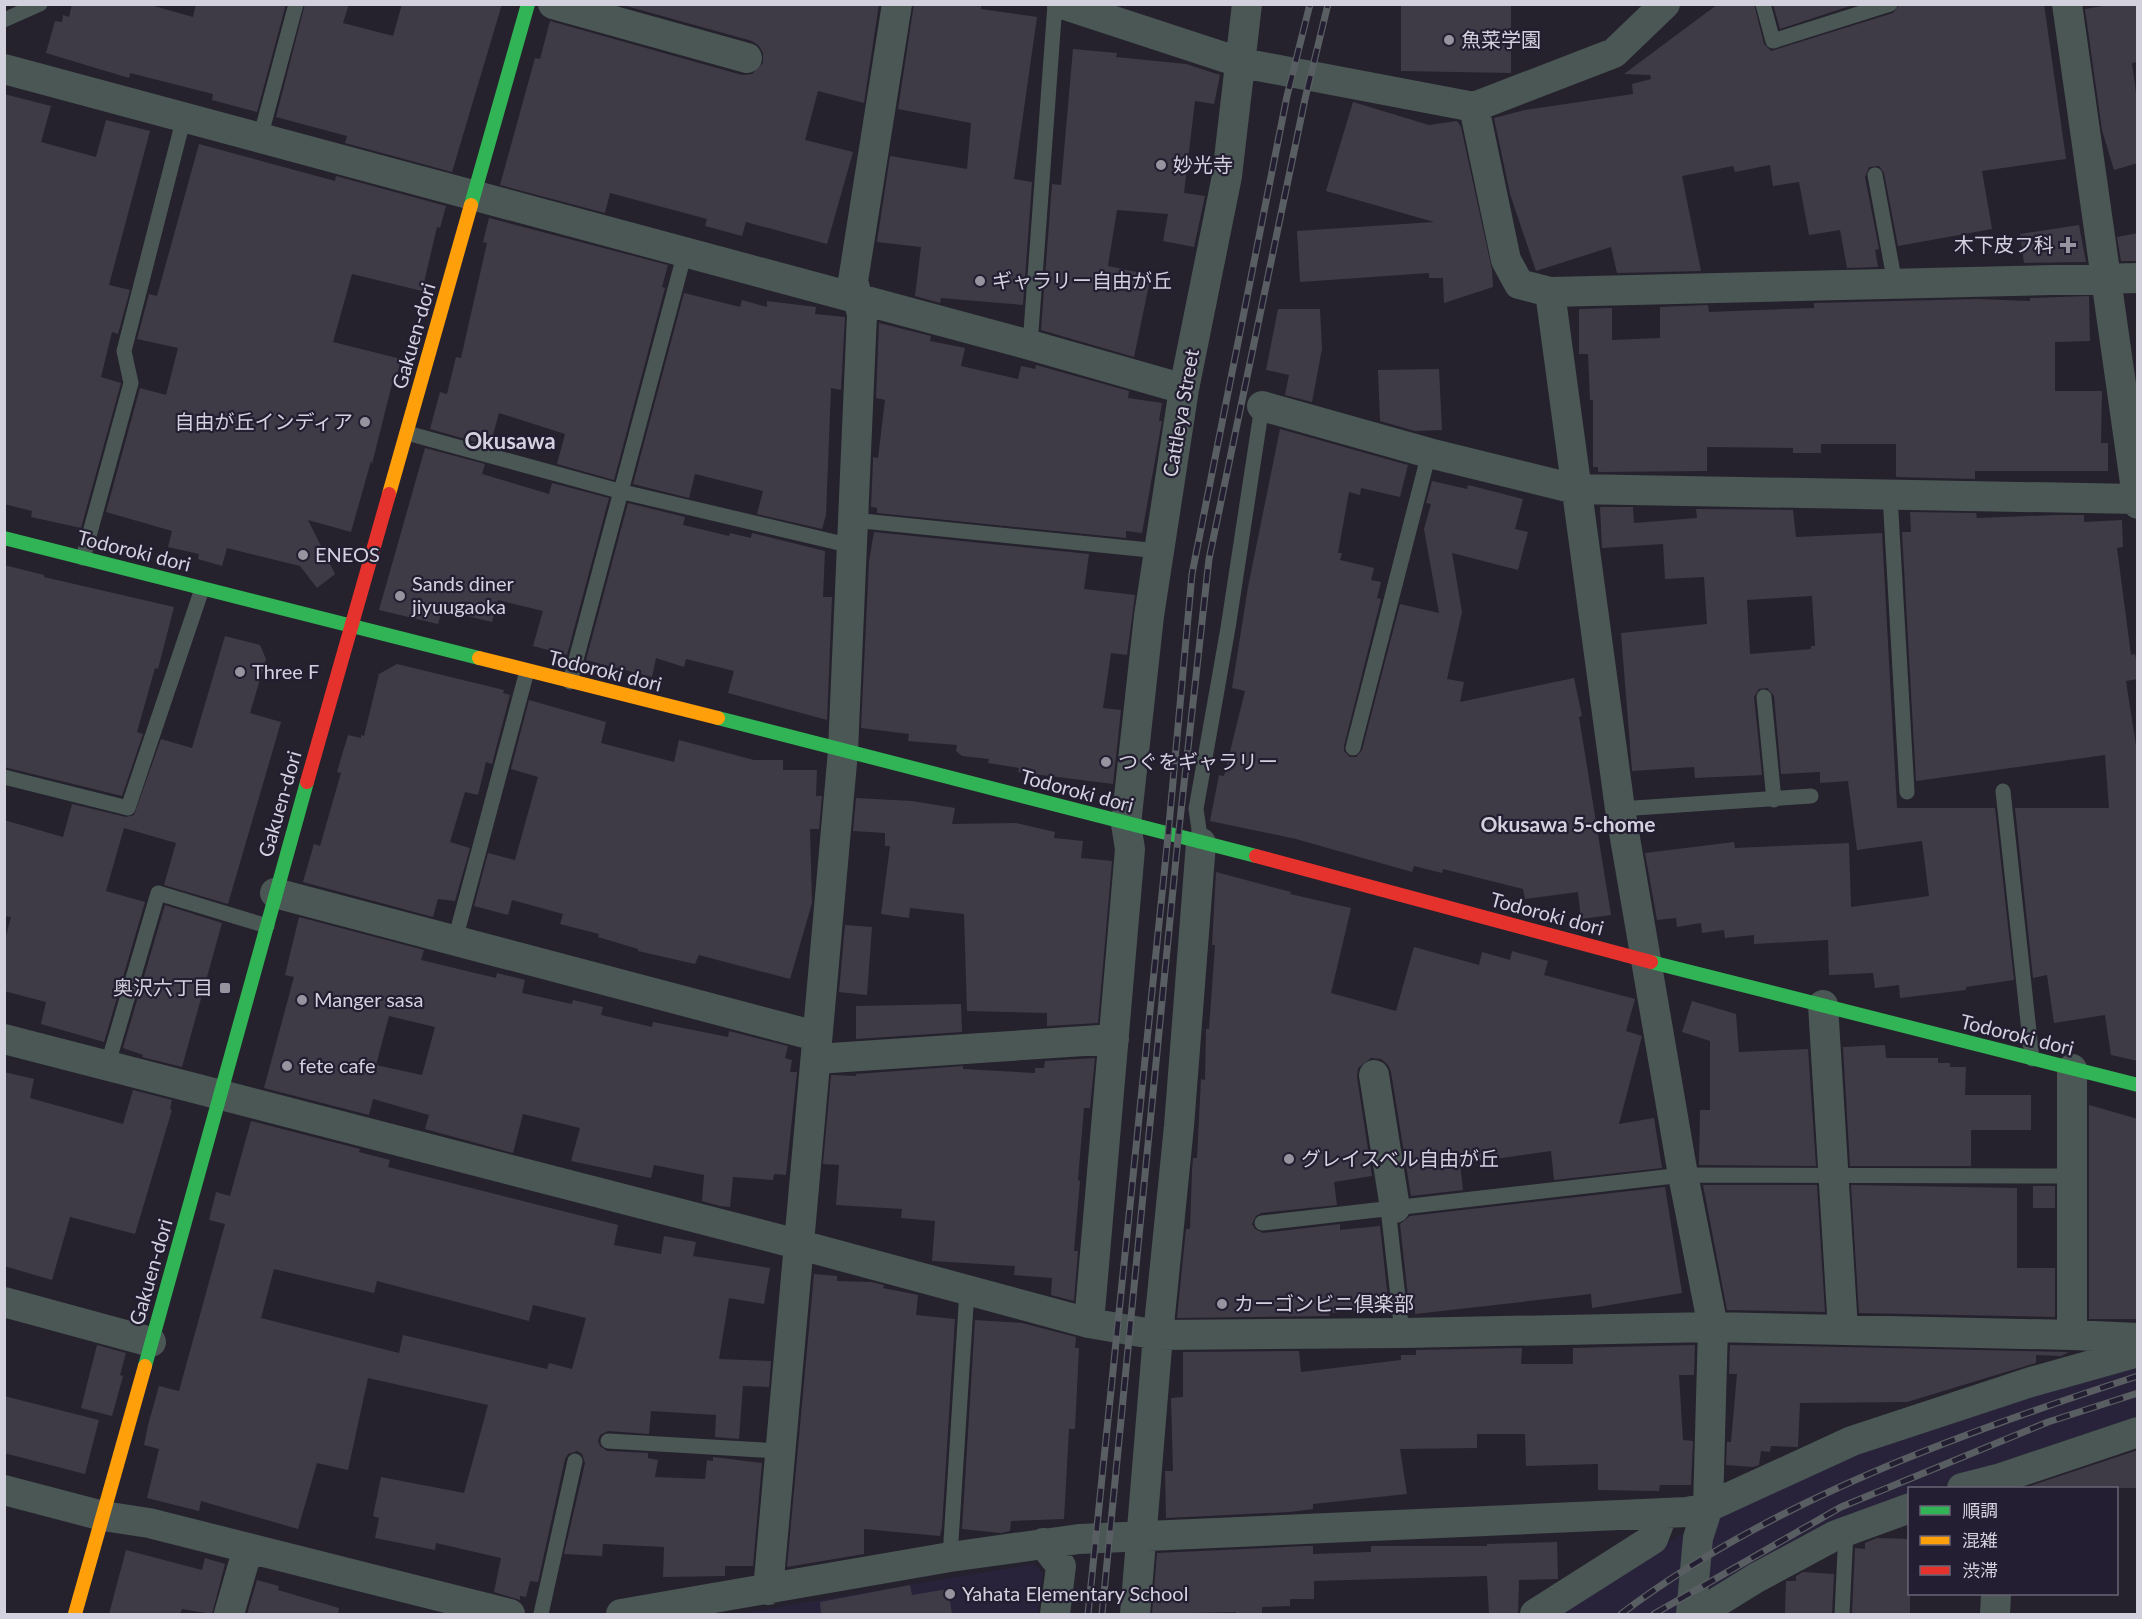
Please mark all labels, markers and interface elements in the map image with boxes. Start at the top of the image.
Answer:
place label: 魚菜学園 [1461,27,1541,51]
marker: 魚菜学園 [1442,33,1456,47]
place label: 妙光寺 [1173,152,1233,176]
marker: 妙光寺 [1154,158,1168,172]
place label: 木下皮フ科 [1954,232,2054,256]
marker: 木下皮フ科 [2059,236,2077,254]
place label: ギャラリー自由が丘 [992,268,1172,292]
marker: ギャラリー自由が丘 [973,274,987,288]
street label: Gakuen-dori [386,280,440,392]
street label: Cattleya Street [1157,347,1203,479]
place label: 自由が丘インディア [174,409,353,433]
marker: 自由が丘インディア [358,415,372,429]
district label: Okusawa [464,427,556,454]
street label: Todoroki dori [75,524,194,576]
place label: ENEOS [315,542,380,566]
marker: ENEOS [296,548,310,562]
place label: Sands diner jiyuugaoka [411,571,515,618]
marker: Sands diner jiyuugaoka [393,589,407,603]
street label: Todoroki dori [546,644,665,696]
place label: Three F [252,659,319,683]
marker: Three F [233,665,247,679]
street label: Gakuen-dori [252,748,306,860]
place label: つぐをギャラリー [1118,749,1278,773]
marker: つぐをギャラリー [1099,755,1113,769]
street label: Todoroki dori [1018,763,1136,817]
district label: Okusawa 5-chome [1481,811,1655,836]
street label: Todoroki dori [1488,886,1606,940]
place label: 奥沢六丁目 [113,975,213,999]
marker: 奥沢六丁目 [218,981,232,995]
place label: Manger sasa [314,987,423,1011]
marker: Manger sasa [295,993,309,1007]
street label: Todoroki dori [1958,1008,2077,1060]
place label: fete cafe [299,1053,376,1077]
marker: fete cafe [280,1059,294,1073]
place label: グレイスベル自由が丘 [1301,1146,1499,1170]
marker: グレイスベル自由が丘 [1282,1152,1296,1166]
street label: Gakuen-dori [123,1216,177,1328]
place label: カーゴンビニ倶楽部 [1234,1291,1414,1315]
marker: カーゴンビニ倶楽部 [1215,1297,1229,1311]
legend [1908,1487,2118,1595]
text: 順調 [1962,1499,1998,1521]
text: 混雑 [1962,1529,1998,1551]
text: 渋滞 [1962,1559,1998,1581]
place label: Yahata Elementary School [962,1581,1188,1605]
marker: Yahata Elementary School [943,1587,957,1601]

